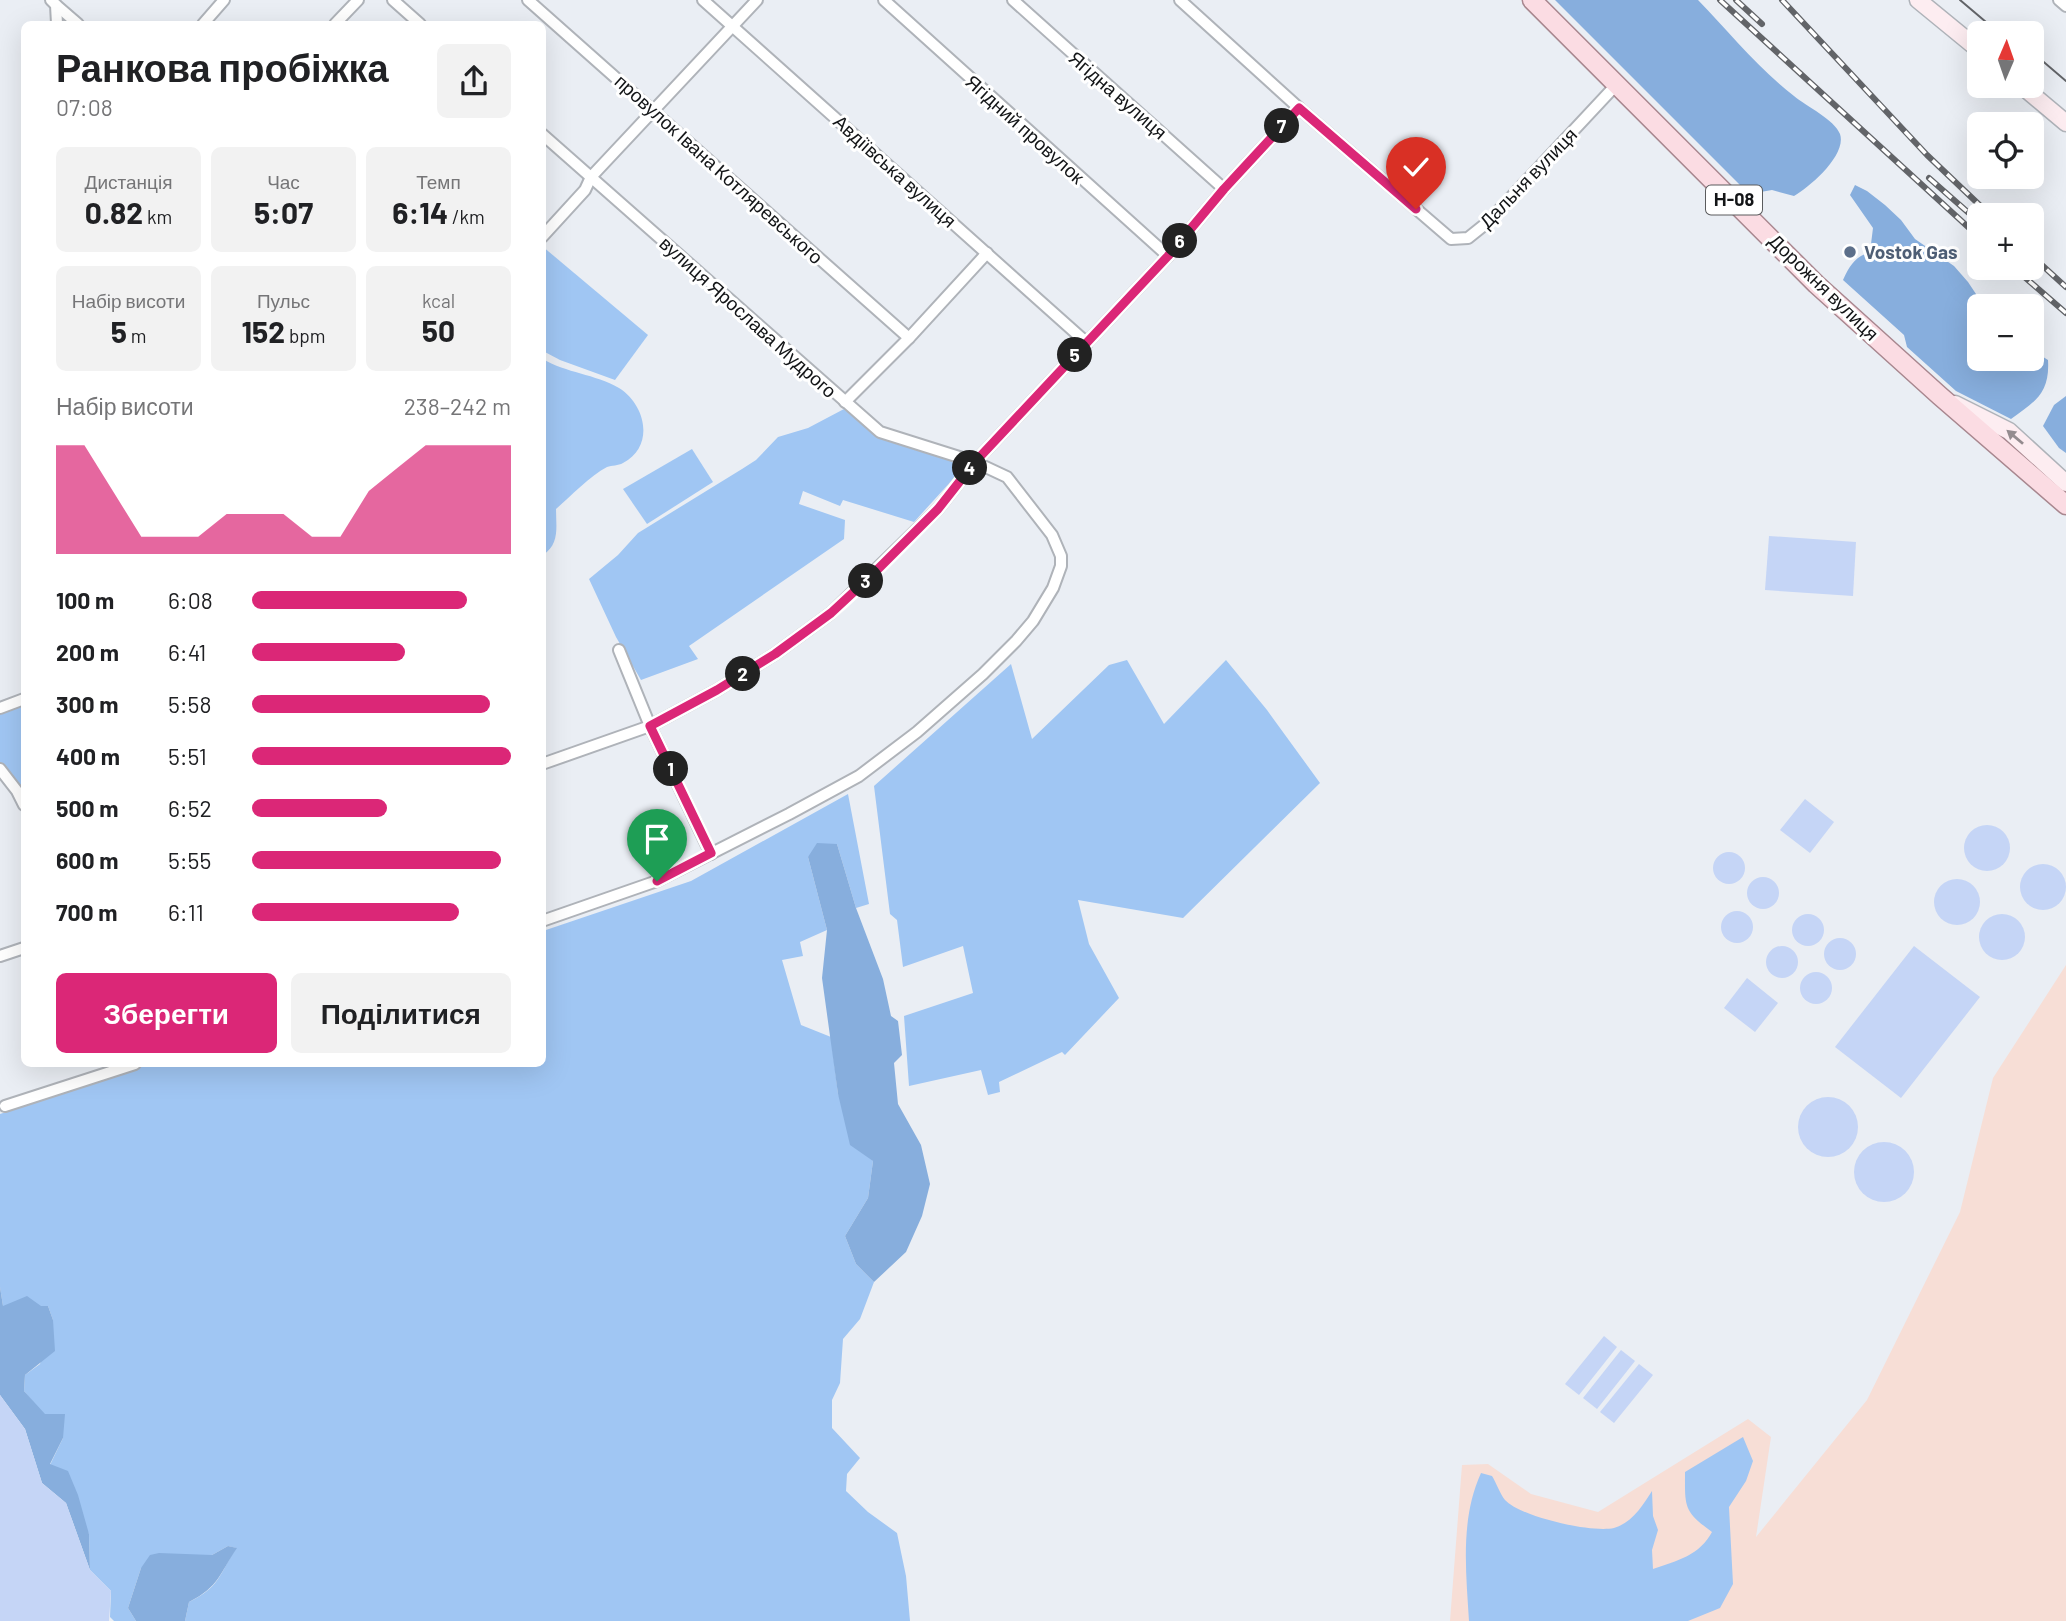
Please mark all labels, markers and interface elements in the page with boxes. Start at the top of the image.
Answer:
north arrow [1967,21,2044,98]
map controls [1967,21,2044,371]
text: Ранкова пробіжка [56,44,389,90]
button: share [437,44,511,118]
street label: Ягідна вулиця [1065,46,1172,143]
street label: провулок Івана Котляревського [610,69,828,268]
street label: Ягідний провулок [961,69,1090,188]
text: 07:08 [56,93,113,121]
pin: 7 [1264,108,1300,144]
street label: Авдіївська вулиця [829,110,961,232]
button: locate [1967,112,2044,189]
text: 7 [1277,114,1286,137]
street label: Дальня вулиця [1474,123,1581,233]
pin [1386,137,1446,209]
icon: check [1397,148,1435,186]
text: Дистанція [85,170,172,193]
text: Час [267,170,300,193]
text: Темп [416,170,461,193]
road number: Н-08 [1706,186,1762,215]
text: 0.82 [85,194,143,230]
text: 5:07 [254,194,313,230]
text: 6:14 [392,194,448,230]
button: + [1967,203,2044,280]
text: km [143,205,172,228]
text: /km [448,205,485,228]
pin: 6 [1162,224,1198,258]
text: 6 [1174,229,1185,252]
street label: Дорожня вулиця [1765,229,1884,345]
street label: вулиця Ярослава Мудрого [655,231,841,402]
place label: Vostok Gas [1864,240,1957,263]
marker: Vostok Gas [1842,244,1858,260]
text: Набір висоти [72,289,185,312]
text: Пульс [257,289,310,312]
text: kcal [422,289,455,312]
button: − [1967,294,2044,371]
text: 50 [422,312,455,348]
text: 5 [111,313,127,349]
text: 152 [242,313,285,349]
text: m [127,324,146,347]
text: bpm [285,324,325,347]
pin: 5 [1058,338,1092,372]
text: 5 [1069,343,1080,366]
text: Набір висоти [56,392,194,420]
text: 238–242 m [404,392,511,420]
one-way arrow [2007,430,2024,445]
pin: 4 [953,450,988,486]
text: 4 [964,456,975,479]
pin: 3 [848,564,884,598]
text: 3 [860,569,871,592]
text: 100 m [56,586,114,614]
text: 6:08 [168,586,213,614]
text: 200 m [56,638,119,666]
text: 6:41 [168,638,206,666]
pin: 2 [726,656,760,692]
text: 2 [737,662,748,685]
text: 300 m [56,690,118,718]
text: 5:58 [168,690,211,718]
text: 400 m [56,742,120,770]
text: 5:51 [168,742,207,770]
pin: 1 [654,752,688,786]
text: 1 [667,757,674,780]
text: 500 m [56,794,118,822]
text: 6:52 [168,794,212,822]
pin [627,809,687,881]
icon: arrive [638,820,676,858]
text: 600 m [56,846,118,874]
text: 5:55 [168,846,211,874]
text: 700 m [56,898,117,926]
text: 6:11 [168,898,204,926]
button: Зберегти [56,973,277,1053]
button: Поділитися [291,973,511,1053]

